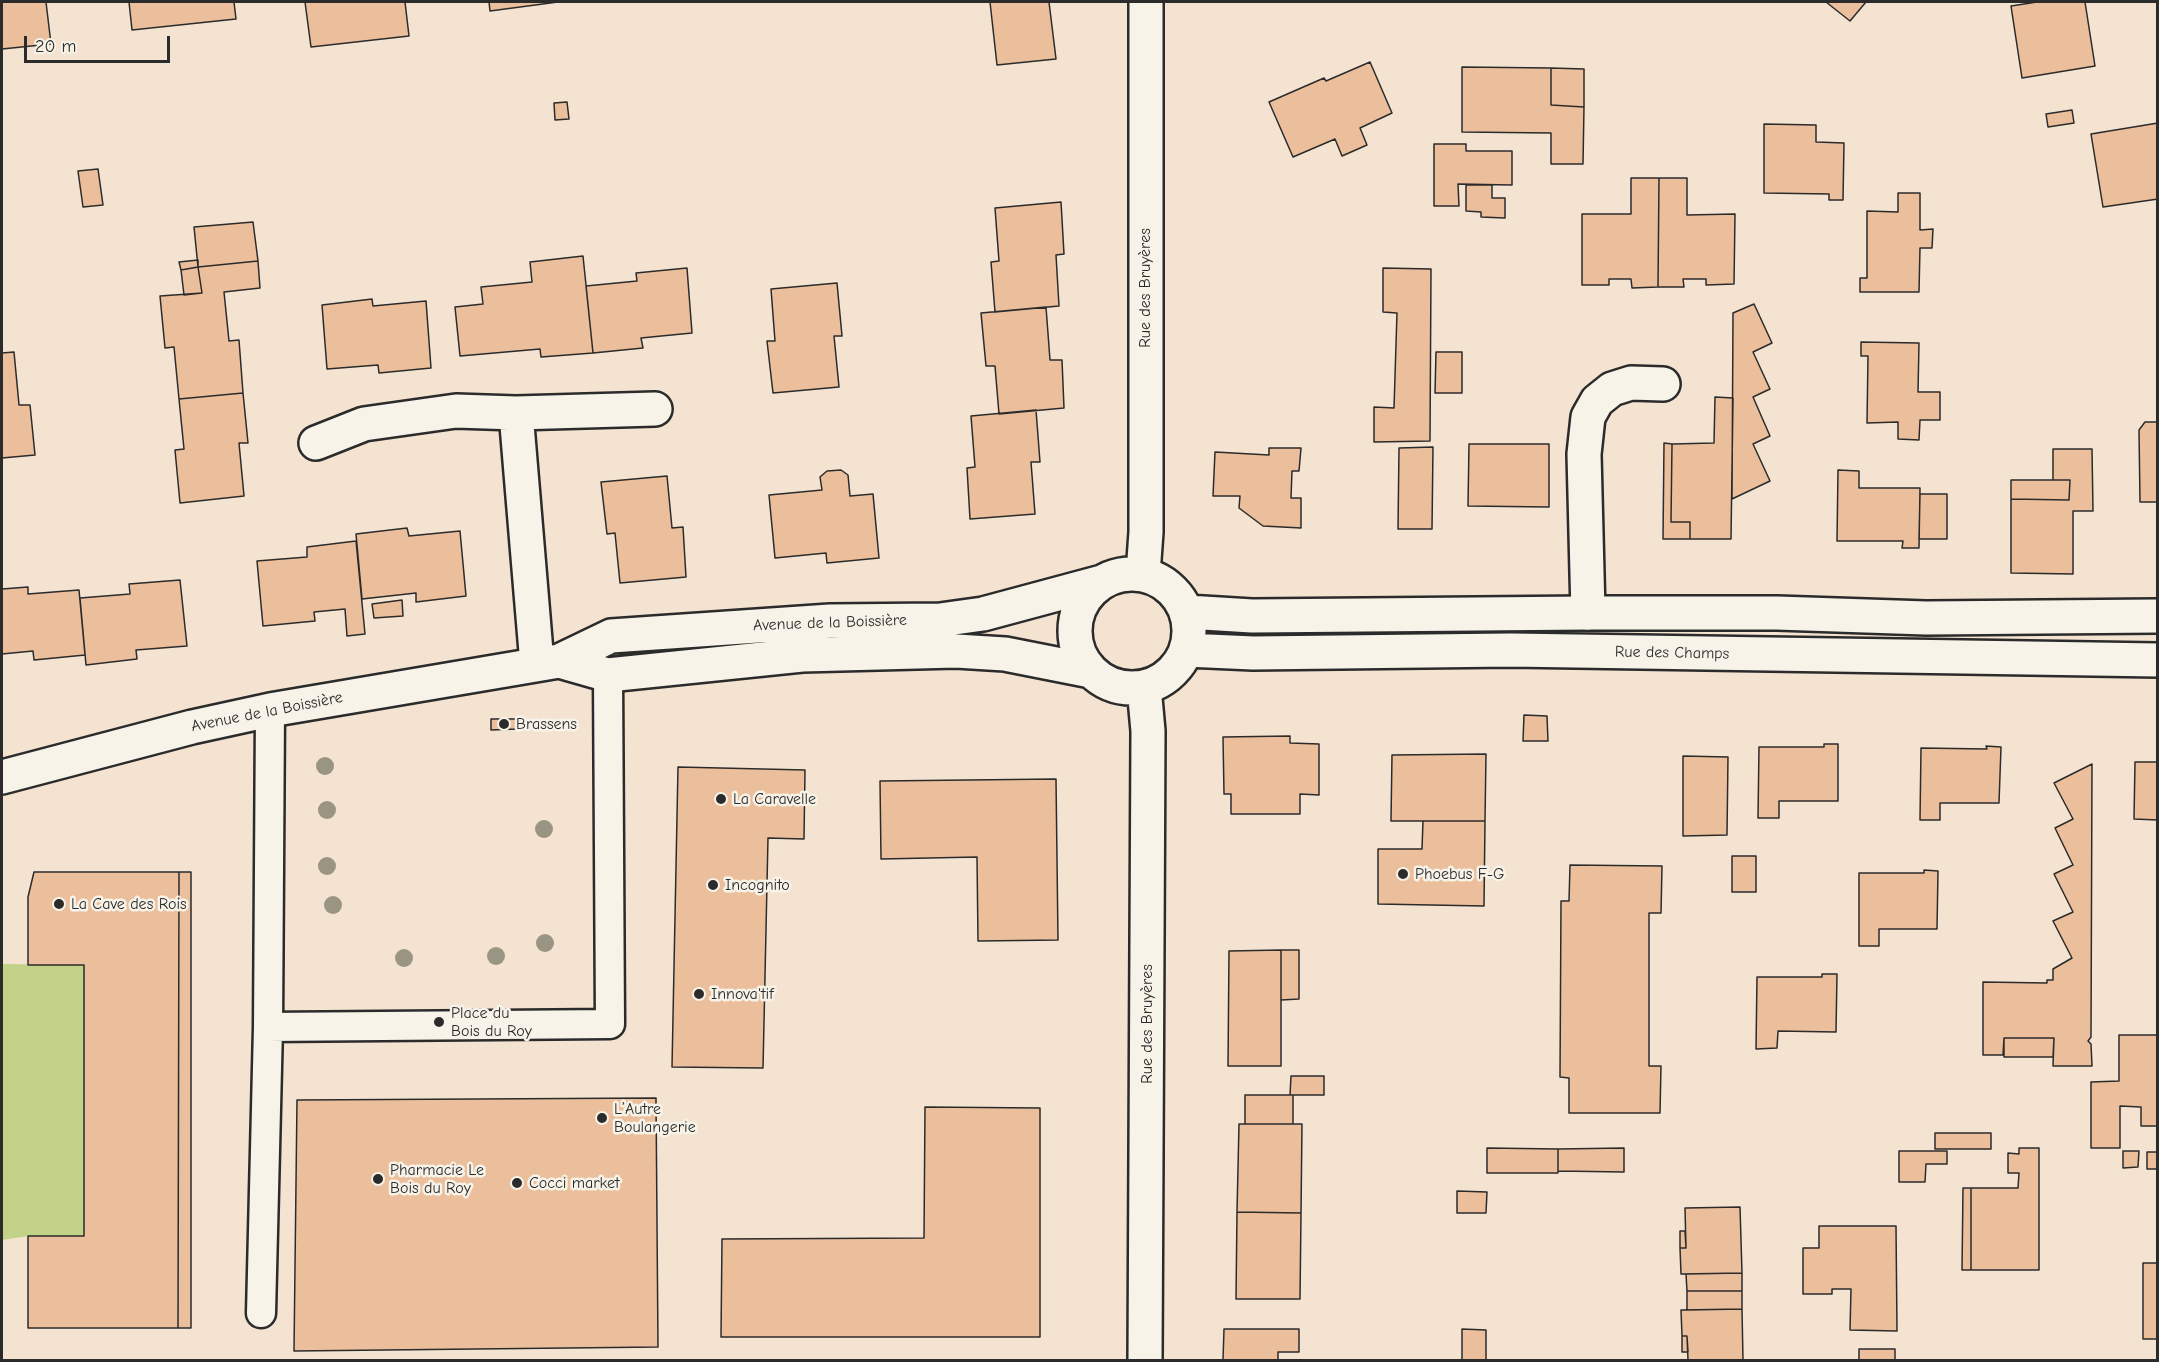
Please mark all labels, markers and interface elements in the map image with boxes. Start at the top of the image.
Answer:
scale bar [27,24,172,62]
text: 20 m [35,36,76,57]
street label: Rue des Bruyères [1135,228,1155,348]
street label: Avenue de la Boissière [753,611,907,635]
street label: Rue des Champs [1615,642,1729,664]
street label: Avenue de la Boissière [190,688,344,736]
place label: Brassens [516,714,577,734]
marker: Brassens [497,717,511,731]
place label: La Caravelle [733,789,816,809]
marker: La Caravelle [714,792,728,806]
place label: Phoebus F-G [1415,864,1505,884]
marker: Phoebus F-G [1396,867,1410,881]
place label: Incognito [725,875,790,895]
marker: Incognito [706,878,720,892]
place label: La Cave des Rois [71,894,187,914]
marker: La Cave des Rois [52,897,66,911]
street label: Rue des Bruyères [1137,964,1157,1084]
place label: Innova'tif [711,984,774,1004]
marker: Innova'tif [692,987,706,1001]
place label: Place du Bois du Roy [451,1003,532,1041]
marker: Place du Bois du Roy [432,1015,446,1029]
place label: L’Autre Boulangerie [614,1099,696,1137]
marker: L’Autre Boulangerie [595,1111,609,1125]
place label: Pharmacie Le Bois du Roy [390,1160,484,1198]
marker: Pharmacie Le Bois du Roy [371,1172,385,1186]
place label: Cocci market [529,1173,620,1193]
marker: Cocci market [510,1176,524,1190]

